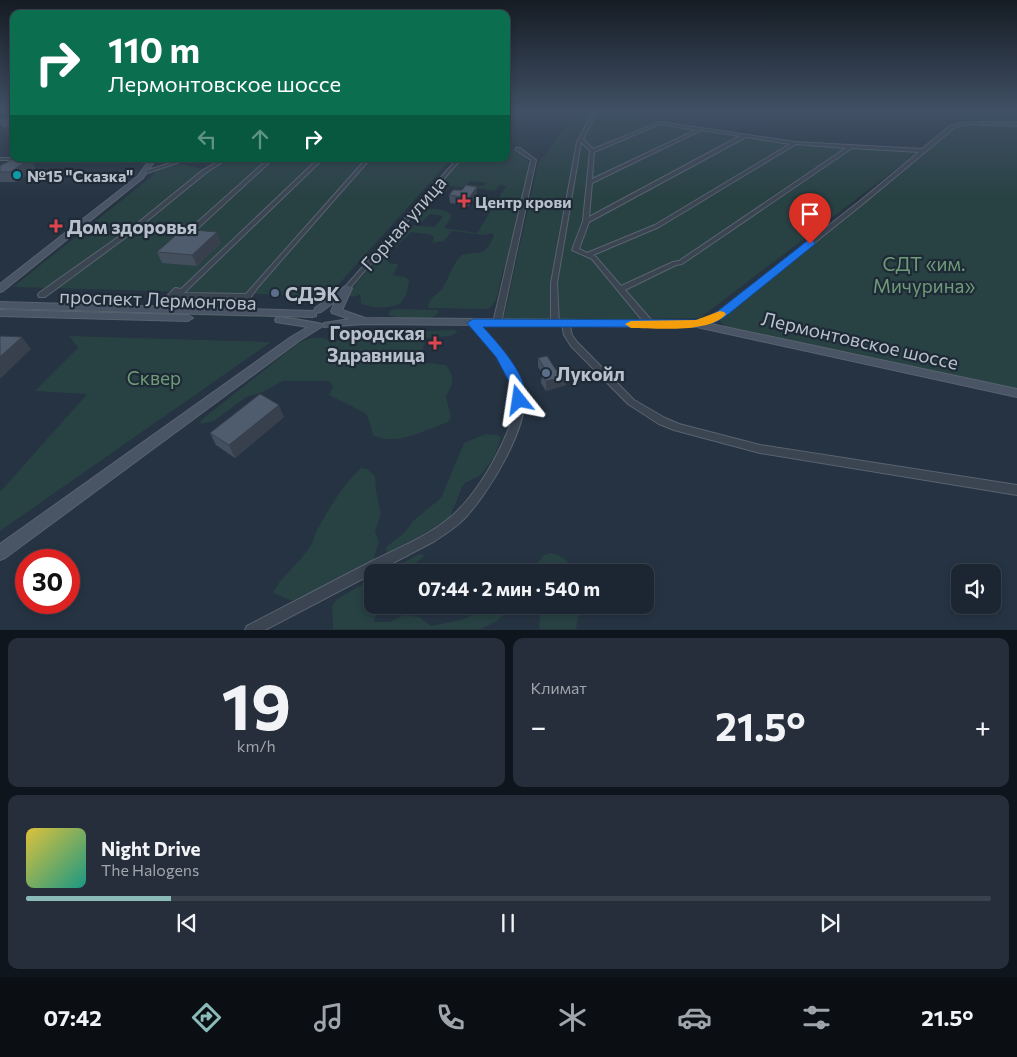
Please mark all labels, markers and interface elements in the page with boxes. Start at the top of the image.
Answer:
text: 110 m [108,27,200,70]
icon: right [25,30,90,95]
text: Лермонтовское шоссе [108,70,341,97]
icon: left [193,125,221,153]
icon: ahead [246,125,274,153]
icon: right [299,125,327,153]
place label: №15 "Сказка" [27,166,133,185]
marker: №15 "Сказка" [11,169,23,181]
street label: Горная улица [356,171,450,275]
place label: Центр крови [475,192,572,211]
pin [789,193,831,244]
marker: Центр крови [457,194,471,208]
icon: arrive [796,200,824,228]
place label: Дом здоровья [67,215,197,238]
marker: Дом здоровья [49,219,63,233]
park label: СДТ «им. Мичурина» [873,252,975,297]
place label: СДЭК [285,282,340,305]
street label: проспект Лермонтова [59,284,257,314]
marker: СДЭК [269,287,281,299]
street label: Лермонтовское шоссе [759,306,961,374]
place label: Городская Здравница [327,321,425,366]
marker: Городская Здравница [429,337,441,349]
place label: Лукойл [556,362,625,385]
park label: Сквер [127,366,181,389]
marker: Лукойл [540,367,552,379]
position arrow [492,373,544,425]
speed limit sign: 30 [15,549,80,614]
map controls [951,564,1001,614]
button: sound [951,564,1001,614]
text: 07:44 · 2 мин · 540 m [418,577,600,600]
text: 19 [221,664,291,743]
text: Климат [531,678,587,697]
text: 21.5° [715,702,806,749]
text: − [531,709,546,743]
text: + [975,709,991,743]
text: km/h [237,736,276,755]
text: Night Drive [101,837,201,860]
text: The Halogens [101,860,199,879]
icon: previous [173,909,201,937]
icon: pause [494,909,522,937]
icon: next [816,909,844,937]
icon: directions [189,1000,224,1035]
icon: music [311,1000,346,1035]
icon: phone [433,1000,468,1035]
icon: climate [555,1000,590,1035]
icon: car [677,1000,712,1035]
icon: filters [799,1000,834,1035]
text: 07:42 [44,1004,102,1031]
text: 21.5° [921,1004,973,1031]

